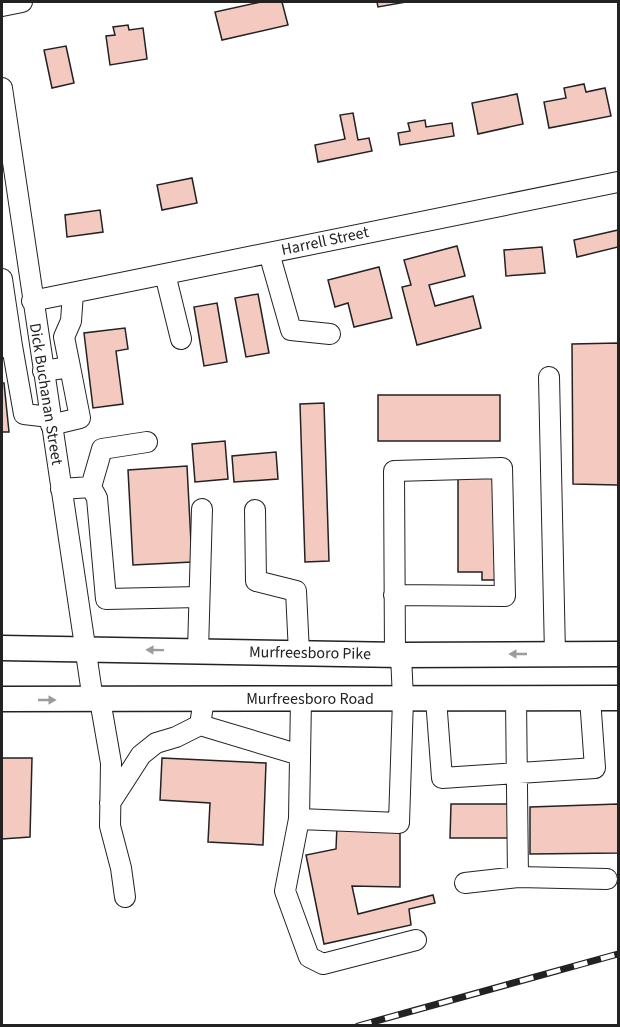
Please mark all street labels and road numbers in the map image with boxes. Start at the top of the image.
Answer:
street label: Harrell Street [279,221,371,261]
street label: Dick Buchanan Street [24,322,68,467]
street label: Murfreesboro Pike [249,641,371,665]
street label: Murfreesboro Road [246,688,374,710]

